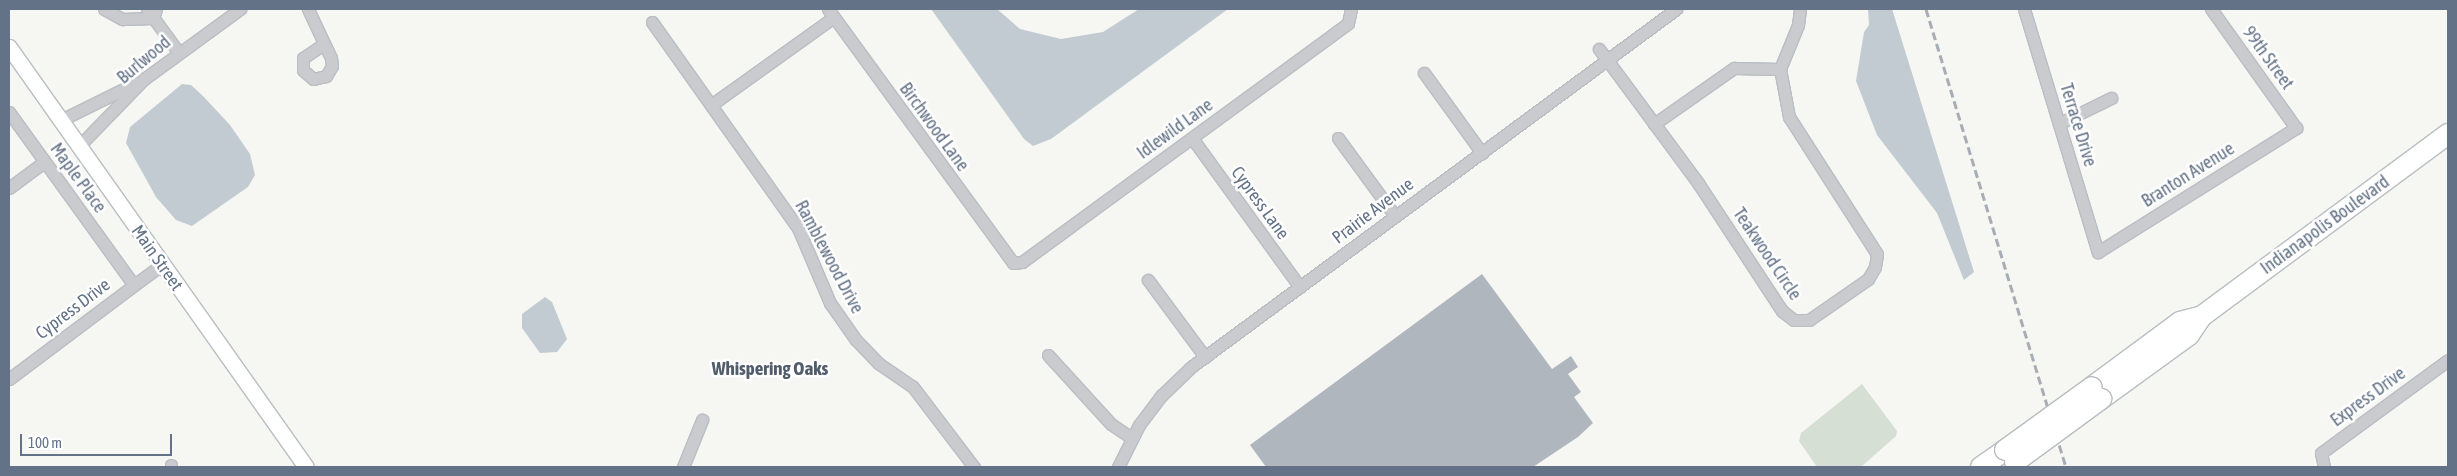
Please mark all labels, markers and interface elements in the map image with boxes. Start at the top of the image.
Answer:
street label: 99th Street [2238,22,2298,94]
street label: Burlwood [113,31,175,89]
street label: Birchwood Lane [895,79,973,175]
street label: Terrace Drive [2055,81,2101,169]
street label: Idlewild Lane [1133,94,1217,164]
street label: Branton Avenue [2138,138,2238,212]
street label: Maple Place [45,139,111,217]
street label: Cypress Lane [1226,162,1294,244]
street label: Indianapolis Boulevard [2256,171,2394,279]
street label: Prairie Avenue [1328,173,1418,249]
street label: Ramblewood Drive [790,197,868,317]
street label: Teakwood Circle [1728,204,1806,304]
street label: Main Street [127,221,187,295]
street label: Cypress Drive [32,274,114,344]
district label: Whispering Oaks [712,358,828,380]
street label: Express Drive [2326,363,2410,431]
scale bar [22,424,175,456]
text: 100 m [28,434,62,451]

